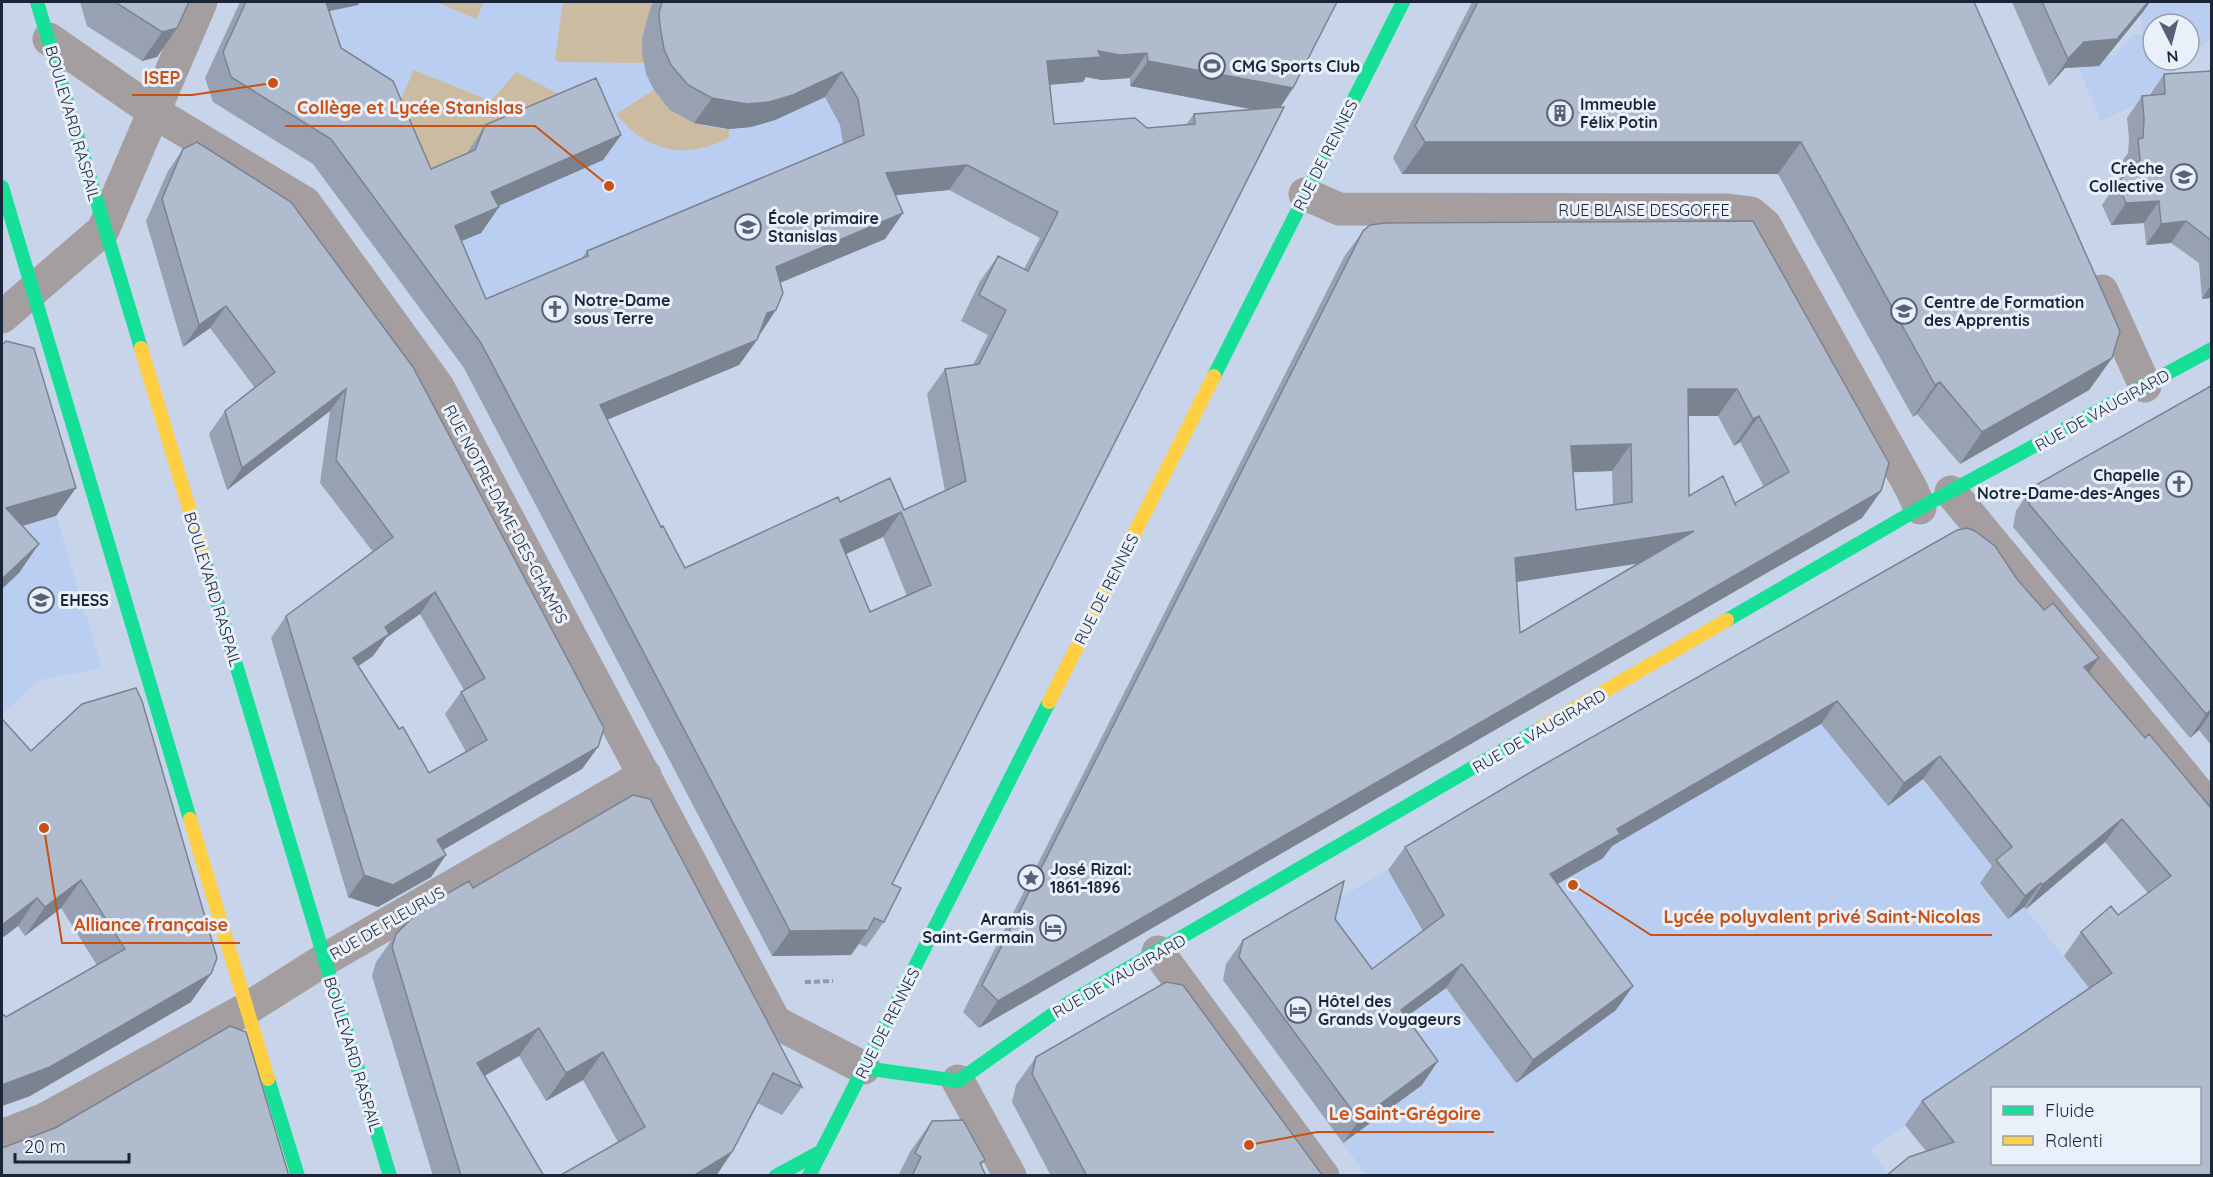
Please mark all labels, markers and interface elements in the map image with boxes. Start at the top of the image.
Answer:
north arrow [2141,12,2201,72]
street label: BOULEVARD RASPAIL [41,43,105,203]
text: N [2166,46,2179,67]
sports icon: CMG Sports Club [1197,51,1227,81]
place label: CMG Sports Club [1232,56,1360,76]
callout: ISEP [132,59,192,95]
text: ISEP [144,66,181,89]
callout: Collège et Lycée Stanislas [285,90,535,126]
place label: Immeuble Félix Potin [1580,94,1658,132]
text: Collège et Lycée Stanislas [297,96,523,119]
street label: RUE DE RENNES [1288,96,1362,214]
building icon: Immeuble Félix Potin [1545,98,1575,128]
place label: Crèche Collective [2089,158,2164,196]
school or university icon: Crèche Collective [2169,162,2199,192]
street label: RUE BLAISE DESGOFFE [1558,200,1730,220]
place label: École primaire Stanislas [768,208,879,246]
school or university icon: École primaire Stanislas [733,212,763,242]
place label: Notre-Dame sous Terre [574,290,670,328]
place label: Centre de Formation des Apprentis [1924,292,2084,330]
church icon: Notre-Dame sous Terre [540,294,570,324]
school or university icon: Centre de Formation des Apprentis [1889,296,1919,326]
street label: RUE DE VAUGIRARD [2031,365,2173,455]
street label: RUE NOTRE-DAME-DES-CHAMPS [440,401,572,627]
place label: Chapelle Notre-Dame-des-Anges [1977,465,2160,503]
church icon: Chapelle Notre-Dame-des-Anges [2164,469,2194,499]
street label: BOULEVARD RASPAIL [180,509,246,669]
street label: RUE DE RENNES [1069,530,1143,648]
school or university icon: EHESS [26,585,56,615]
place label: EHESS [60,590,109,610]
street label: RUE DE VAUGIRARD [1469,685,1609,777]
place label: José Rizal: 1861–1896 [1050,859,1132,897]
place icon: José Rizal: 1861–1896 [1016,863,1046,893]
street label: RUE DE FLEURUS [326,882,448,964]
callout: Lycée polyvalent privé Saint-Nicolas [1651,899,1992,935]
text: Lycée polyvalent privé Saint-Nicolas [1664,905,1981,928]
callout: Alliance française [62,907,240,943]
place label: Aramis Saint-Germain [923,909,1034,947]
text: Alliance française [74,913,228,936]
hotel icon: Aramis Saint-Germain [1038,913,1068,943]
street label: RUE DE VAUGIRARD [1049,930,1189,1022]
street label: RUE DE RENNES [850,964,924,1082]
street label: BOULEVARD RASPAIL [320,974,386,1134]
place label: Hôtel des Grands Voyageurs [1318,991,1461,1029]
hotel icon: Hôtel des Grands Voyageurs [1283,995,1313,1025]
legend [1991,1087,2201,1165]
callout: Le Saint-Grégoire [1317,1096,1494,1132]
text: Fluide [2045,1099,2094,1122]
text: Le Saint-Grégoire [1329,1102,1481,1125]
scale bar [15,1126,129,1164]
text: Ralenti [2045,1129,2103,1152]
text: 20 m [24,1135,66,1158]

